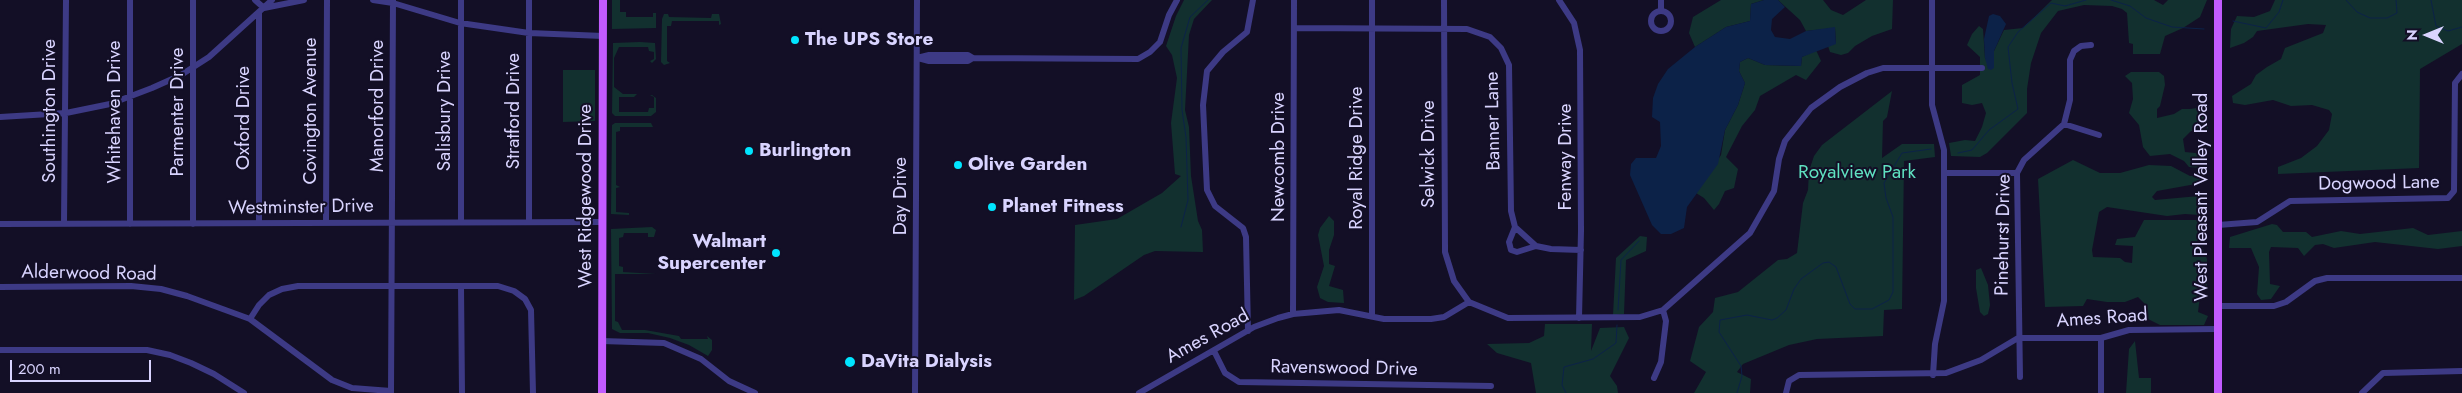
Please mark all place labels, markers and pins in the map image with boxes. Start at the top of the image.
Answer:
place label: The UPS Store [805,29,933,51]
marker: The UPS Store [789,34,801,46]
place label: Burlington [759,140,851,162]
marker: Burlington [743,145,755,157]
place label: Olive Garden [968,154,1087,176]
marker: Olive Garden [952,159,964,171]
place label: Planet Fitness [1002,196,1124,218]
marker: Planet Fitness [986,201,998,213]
place label: Walmart Supercenter [657,231,766,275]
marker: Walmart Supercenter [770,247,782,259]
place label: DaVita Dialysis [861,351,992,373]
marker: DaVita Dialysis [843,355,857,369]

